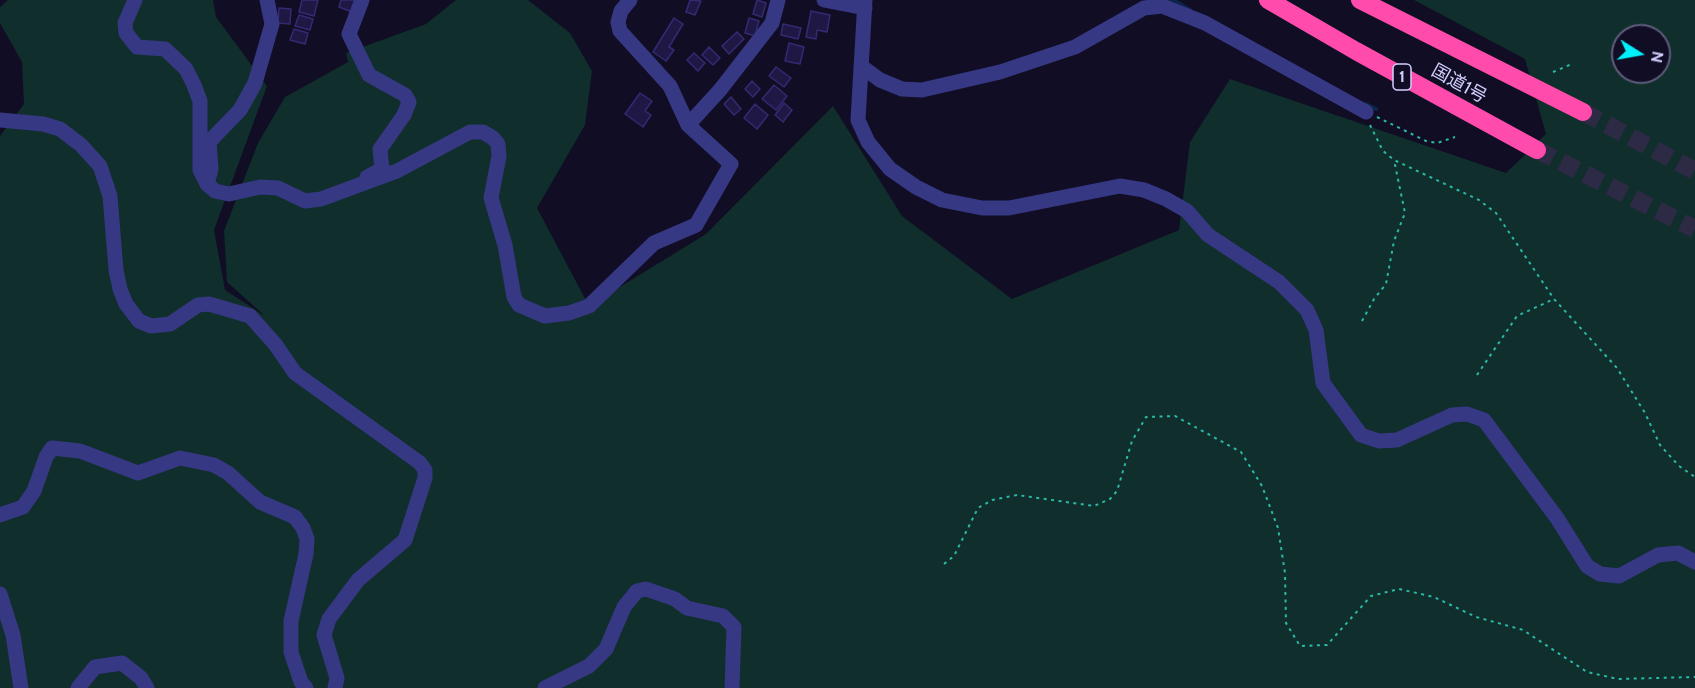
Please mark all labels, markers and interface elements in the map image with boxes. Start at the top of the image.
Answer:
north arrow [1611,24,1671,84]
text: N [1647,50,1668,65]
street label: 国道1号 [1428,60,1490,108]
road number: 1 [1393,64,1411,90]

